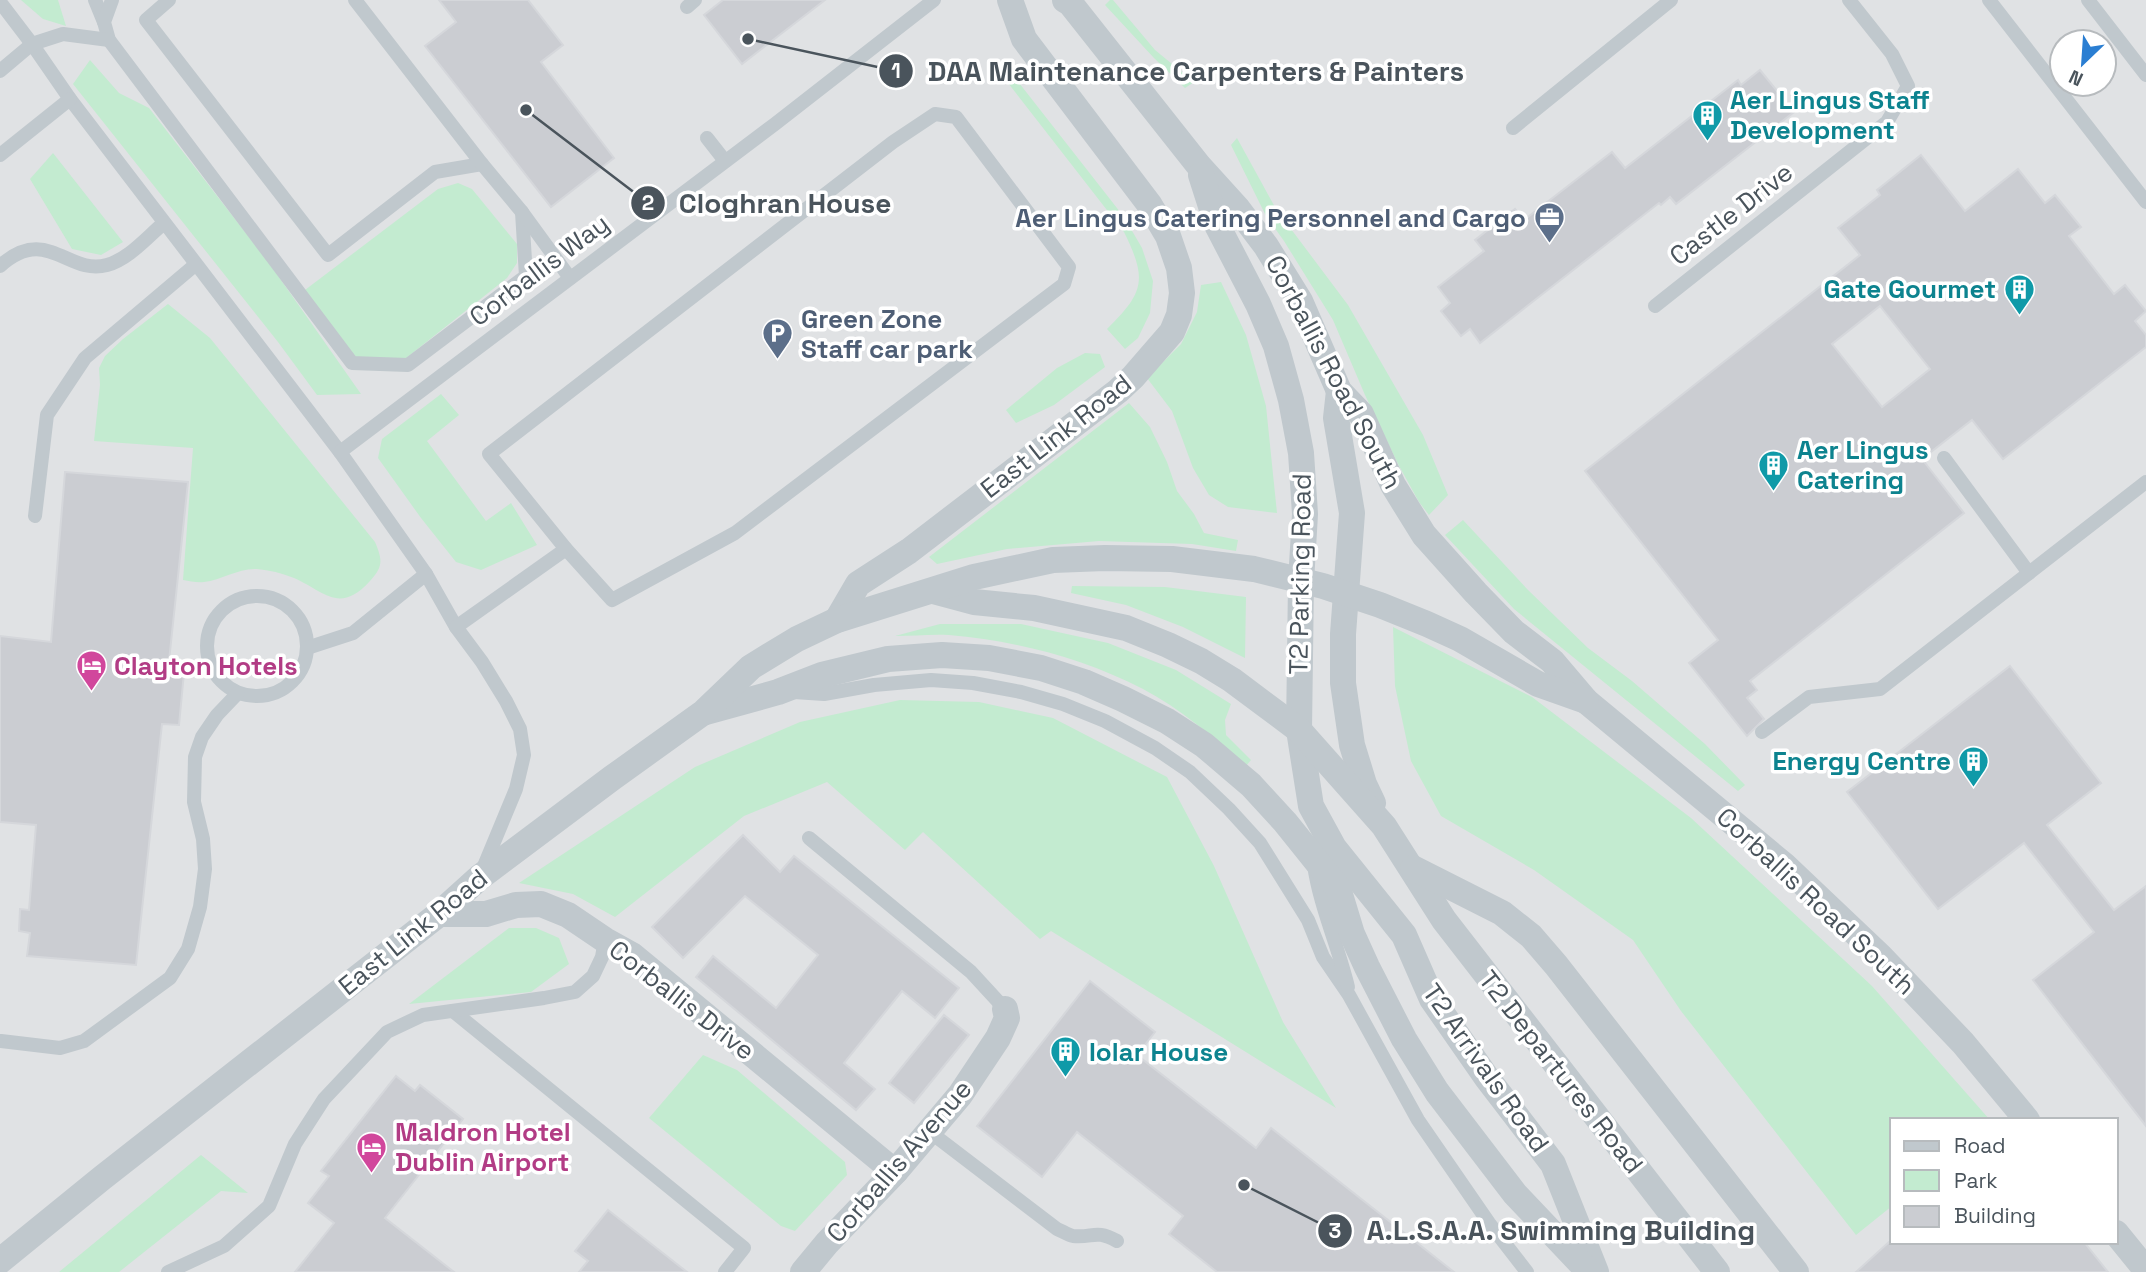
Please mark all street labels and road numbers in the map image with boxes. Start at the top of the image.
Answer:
street label: Castle Drive [1662,155,1800,273]
street label: Corballis Way [462,206,616,334]
street label: Corballis Road South [1258,249,1410,495]
street label: East Link Road [974,366,1138,506]
street label: T2 Parking Road [1281,473,1319,675]
street label: Corballis Road South [1709,800,1923,1002]
street label: East Link Road [331,861,495,1003]
street label: Corballis Drive [602,932,762,1068]
street label: T2 Departures Road [1471,964,1651,1180]
street label: T2 Arrivals Road [1415,977,1557,1159]
street label: Corballis Avenue [819,1072,979,1250]

